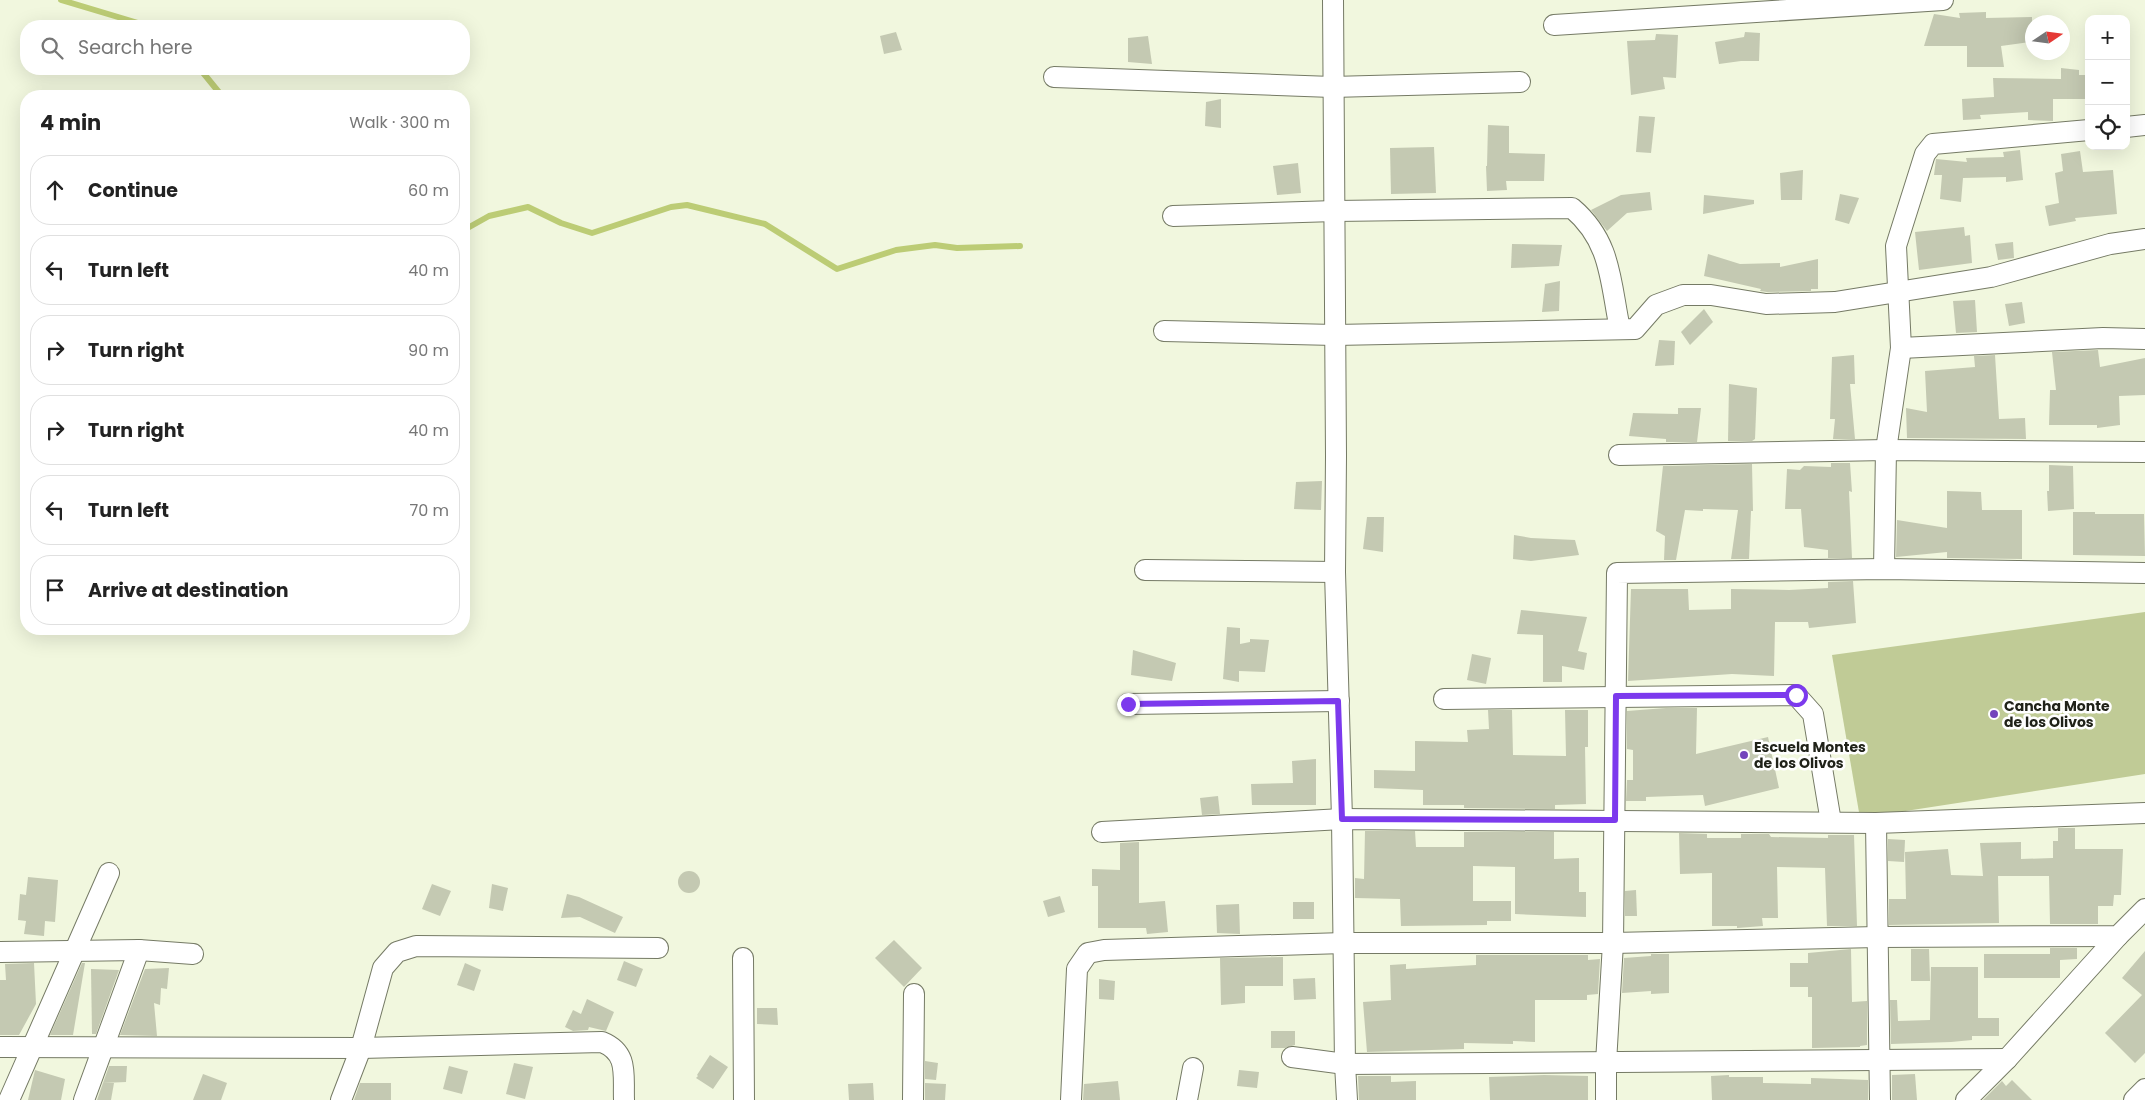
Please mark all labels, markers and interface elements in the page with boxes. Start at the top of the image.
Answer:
north arrow [2025,15,2070,60]
map controls [2085,15,2130,150]
button: + [2085,15,2130,60]
search box [20,20,470,75]
icon: search [38,34,66,62]
text: Search here [78,34,192,61]
button: − [2085,60,2130,105]
button: locate [2085,105,2130,150]
text: 4 min [40,108,101,137]
text: Walk · 300 m [349,111,450,134]
icon: ahead [41,176,69,204]
text: Continue [88,177,178,204]
text: 60 m [408,179,449,202]
icon: left [41,256,69,284]
text: Turn left [88,257,169,284]
text: 40 m [408,259,449,282]
icon: right [41,336,69,364]
text: Turn right [88,337,184,364]
text: 90 m [408,339,449,362]
icon: right [41,416,69,444]
text: Turn right [88,417,184,444]
text: 40 m [408,419,449,442]
icon: left [41,496,69,524]
text: Turn left [88,497,169,524]
text: 70 m [409,499,449,522]
icon: arrive [41,576,69,604]
text: Arrive at destination [88,577,289,604]
route start [1785,684,1808,707]
route end [1117,693,1140,716]
place label: Cancha Monte de los Olivos [2004,696,2110,732]
marker: Cancha Monte de los Olivos [1988,708,2000,720]
place label: Escuela Montes de los Olivos [1754,737,1866,773]
marker: Escuela Montes de los Olivos [1738,749,1750,761]

